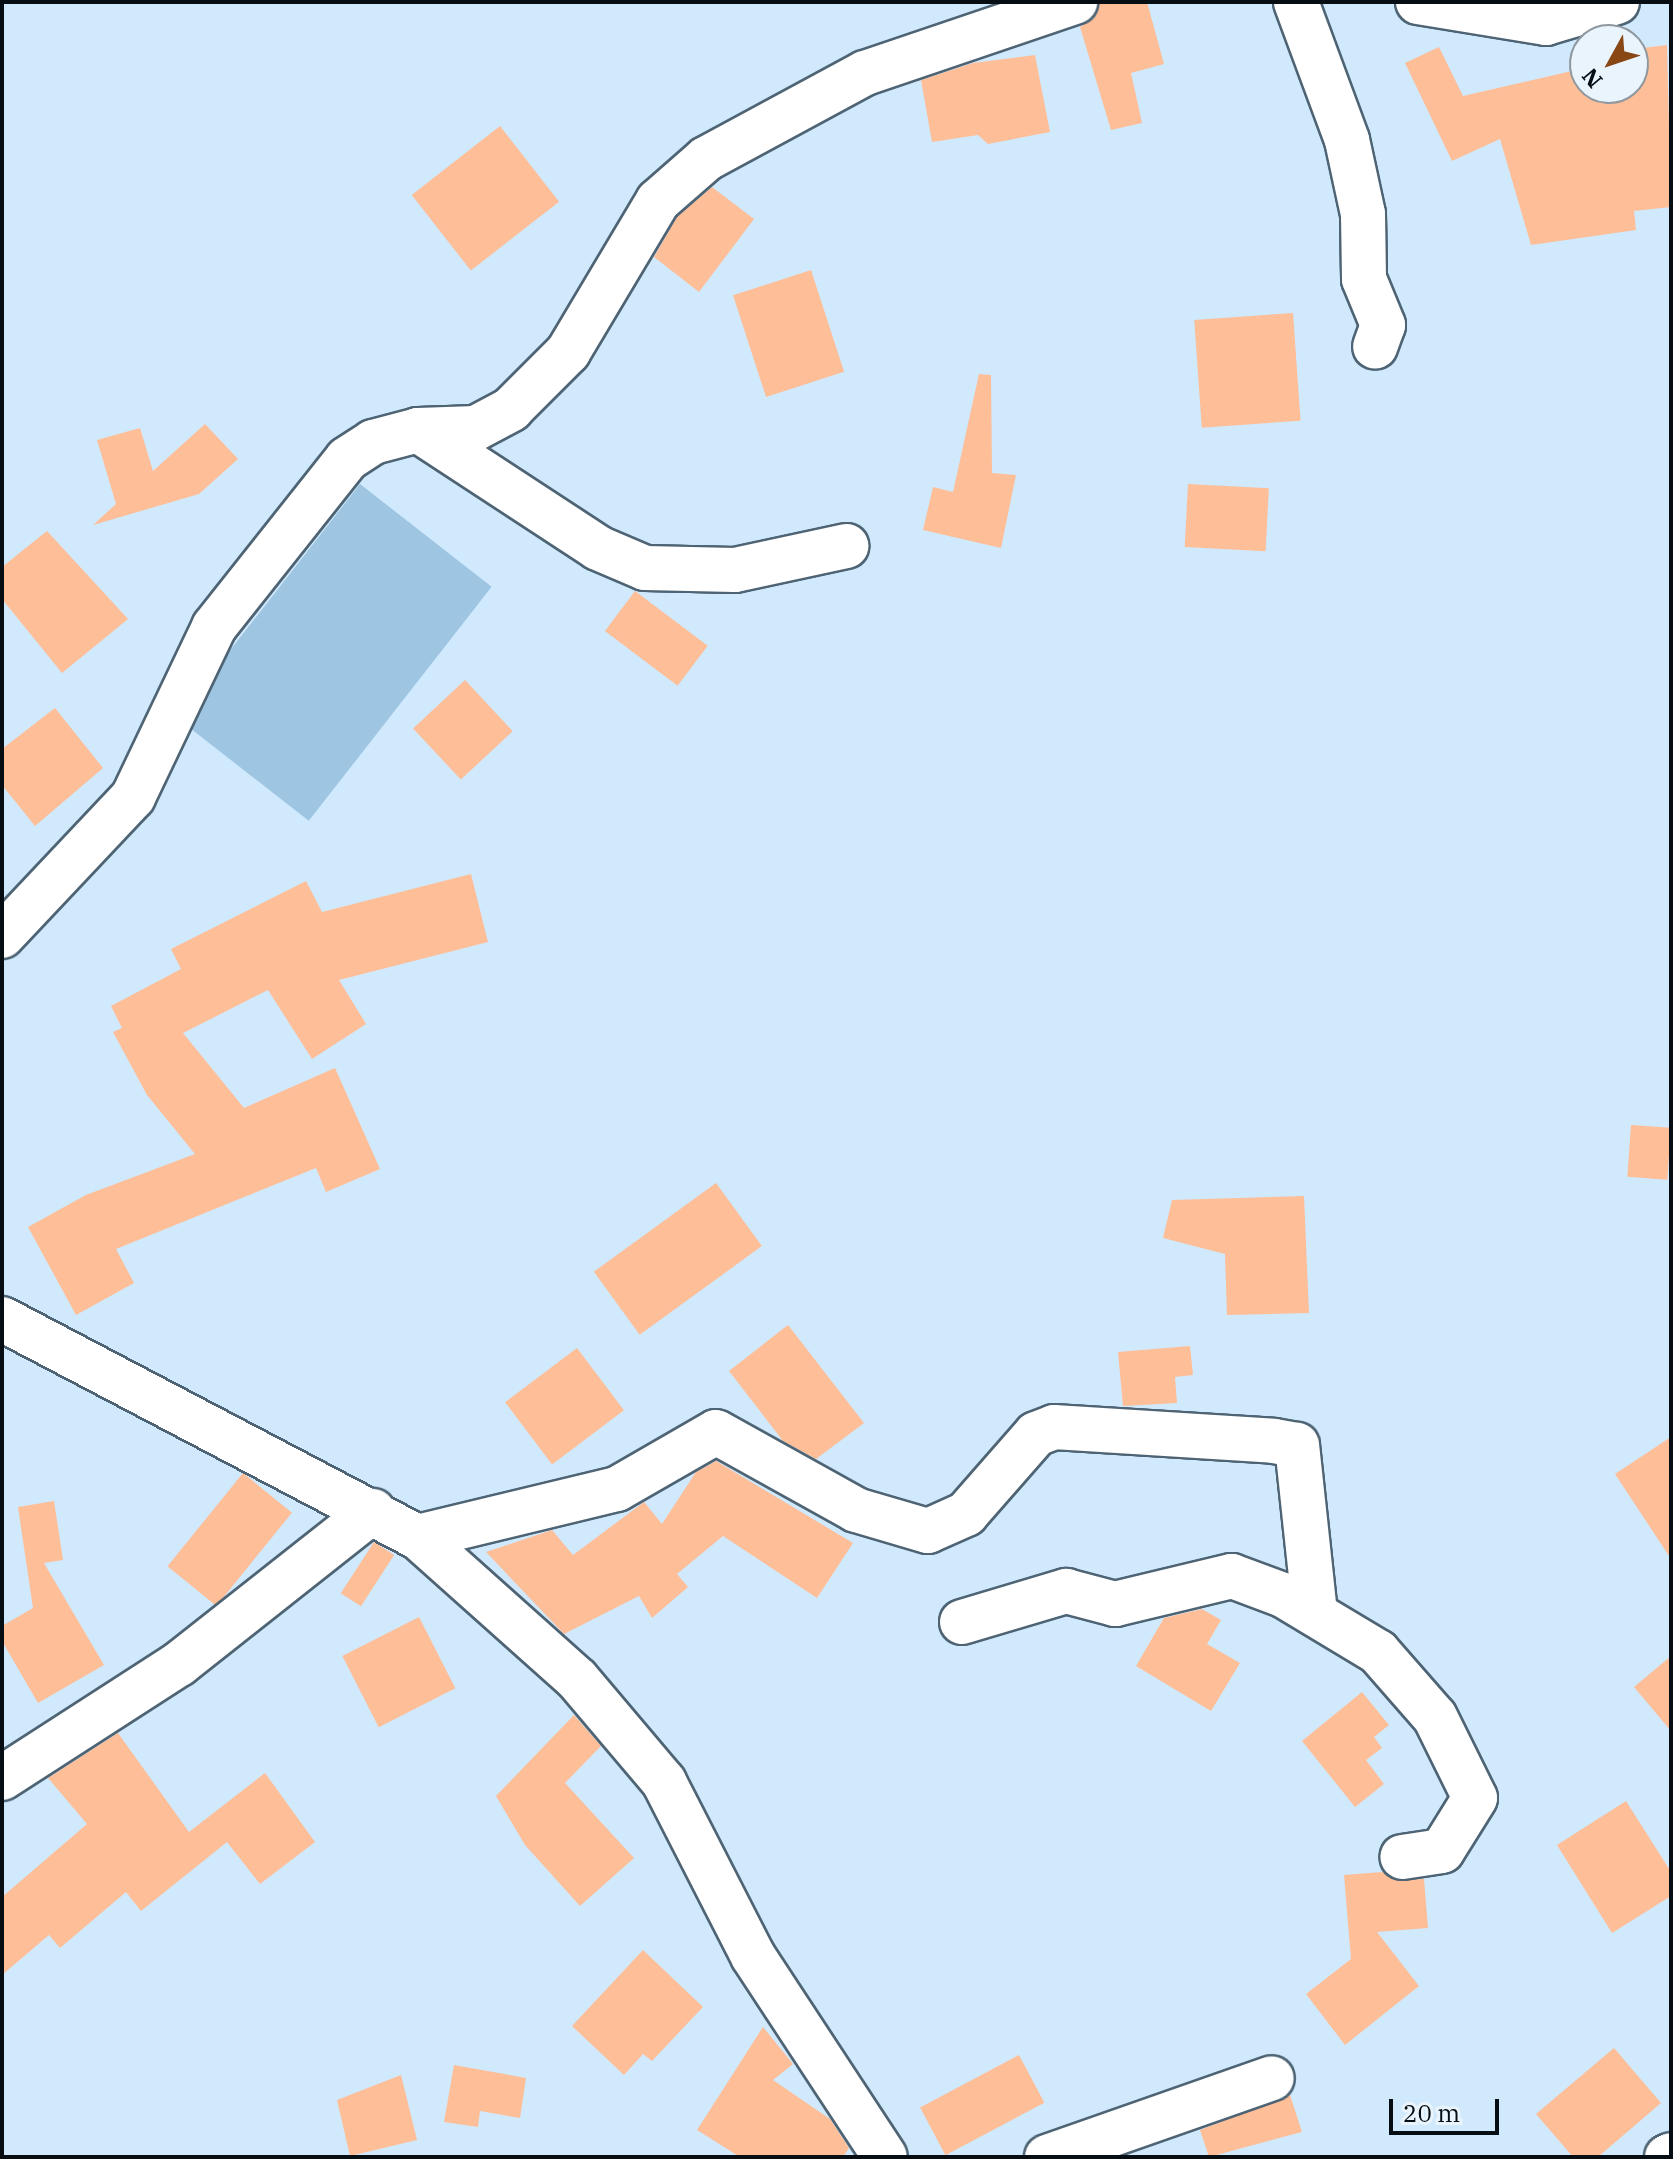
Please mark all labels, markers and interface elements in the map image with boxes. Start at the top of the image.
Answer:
north arrow [1569,24,1649,104]
text: N [1575,62,1608,94]
scale bar [1393,2083,1503,2133]
text: 20 m [1403,2097,1460,2129]

